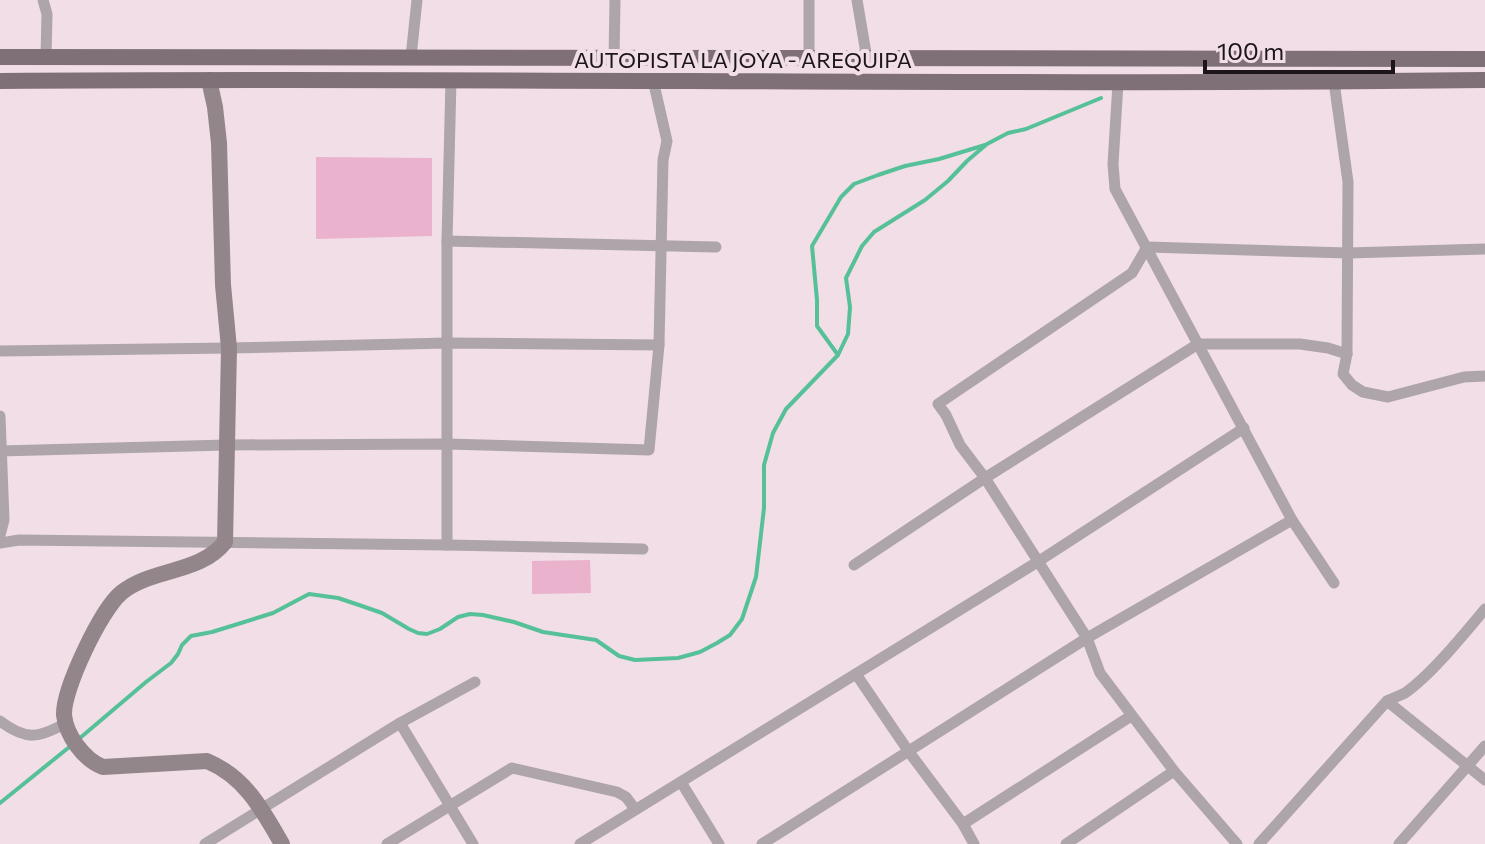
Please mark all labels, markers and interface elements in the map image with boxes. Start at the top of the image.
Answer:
scale bar [1205,24,1393,74]
text: 100 m [1217,36,1284,65]
street label: AUTOPISTA LA JOYA - AREQUIPA [574,46,912,73]

